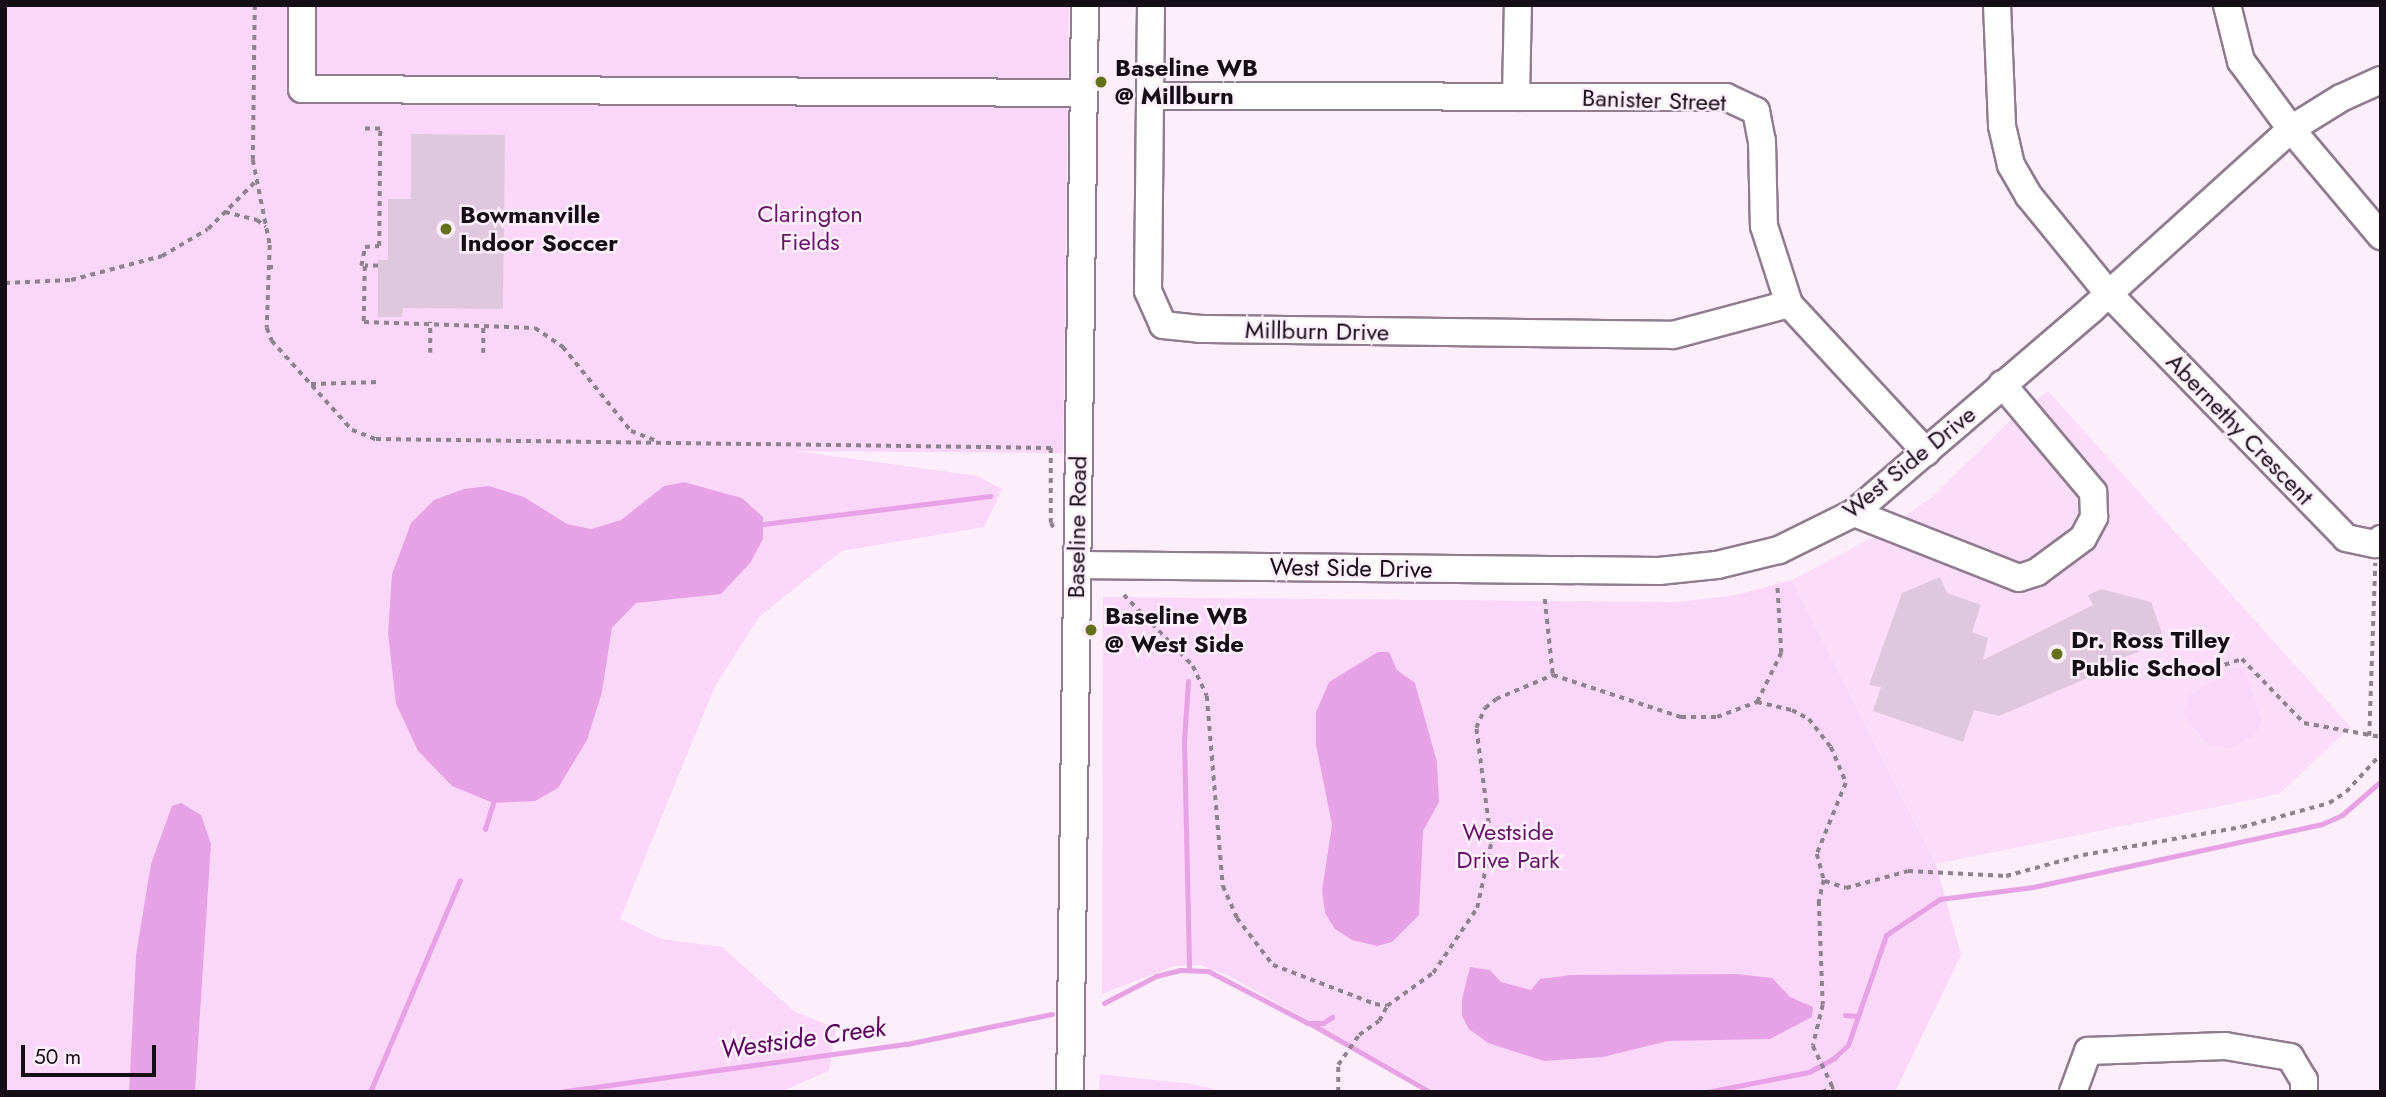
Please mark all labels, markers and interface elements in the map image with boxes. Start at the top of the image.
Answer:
place label: Baseline WB @ Millburn [1115,54,1258,110]
marker: Baseline WB @ Millburn [1093,74,1109,90]
street label: Banister Street [1581,83,1727,117]
park label: Clarington Fields [757,200,863,256]
place label: Bowmanville Indoor Soccer [460,201,618,257]
marker: Bowmanville Indoor Soccer [438,221,454,237]
street label: Millburn Drive [1245,315,1389,347]
street label: Abernethy Crescent [2160,347,2320,511]
street label: West Side Drive [1837,400,1981,524]
street label: Baseline Road [1061,455,1093,599]
street label: West Side Drive [1269,552,1433,584]
place label: Baseline WB @ West Side [1105,602,1248,658]
marker: Baseline WB @ West Side [1083,622,1099,638]
place label: Dr. Ross Tilley Public School [2071,626,2230,682]
marker: Dr. Ross Tilley Public School [2049,646,2065,662]
park label: Westside Drive Park [1456,818,1560,874]
water label: Westside Creek [718,1012,888,1066]
scale bar [24,1030,159,1074]
text: 50 m [34,1042,81,1072]

